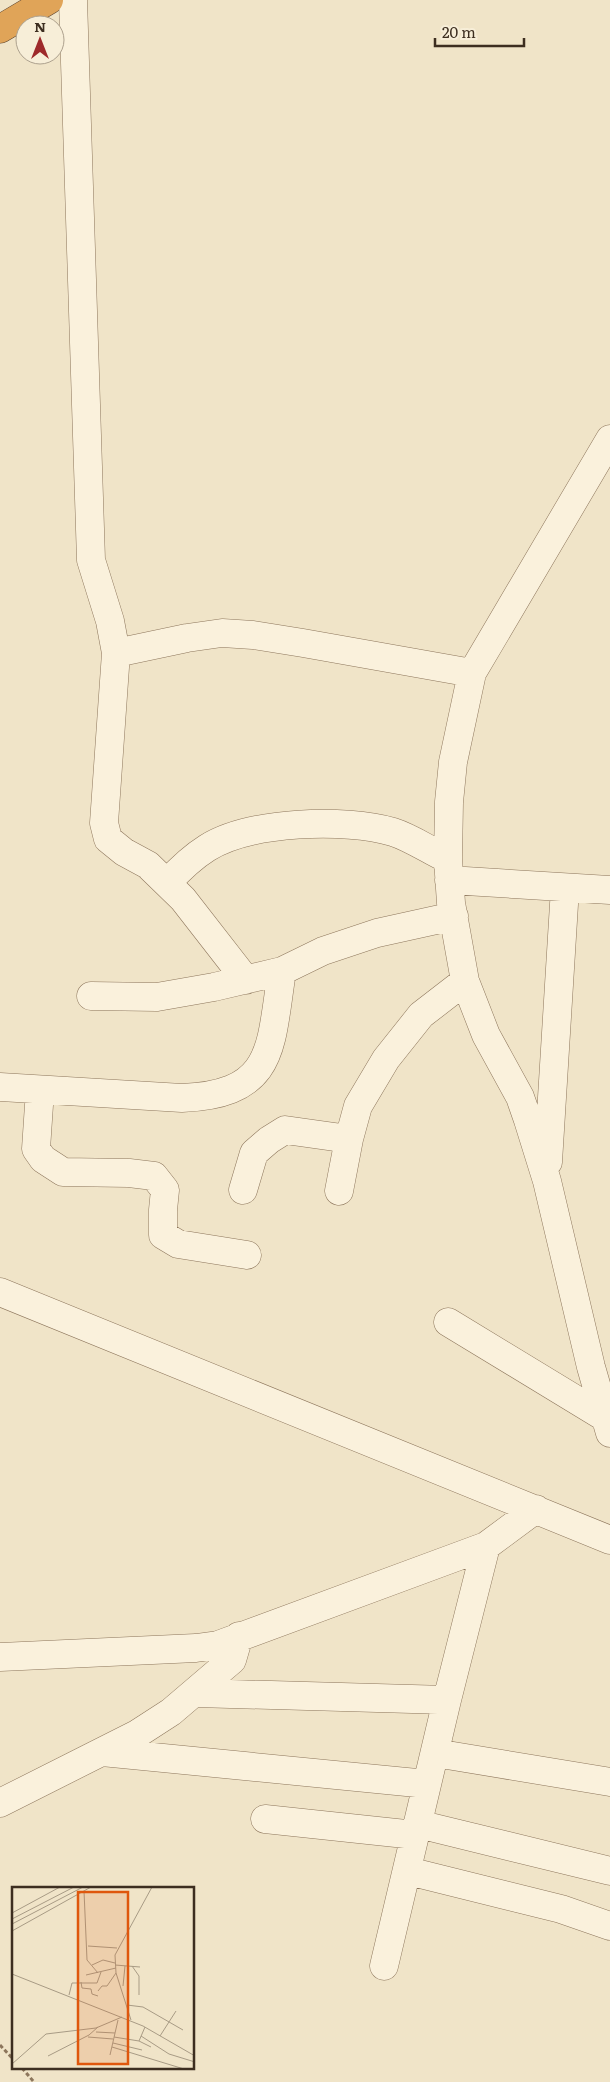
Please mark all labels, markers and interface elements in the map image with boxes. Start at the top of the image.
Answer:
north arrow [15,15,65,65]
scale bar [435,15,524,47]
text: N [34,16,46,36]
text: 20 m [442,20,476,43]
inset map [12,1887,195,2070]

